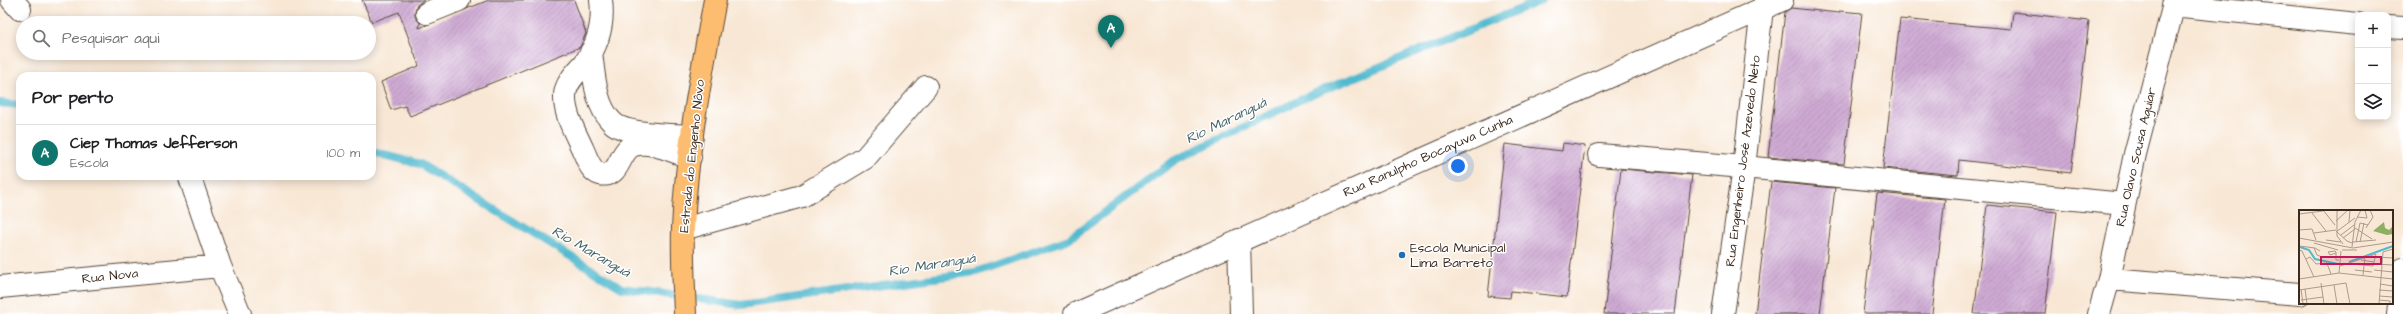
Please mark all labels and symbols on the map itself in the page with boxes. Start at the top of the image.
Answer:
pin: A [1098,15,1124,48]
street label: Rua Engenheiro José Azevedo Neto [1721,54,1766,268]
street label: Estrada do Engenho Nôvo [675,78,710,234]
street label: Rua Olavo Sousa Aguiar [2111,86,2162,229]
water label: Rio Maranguá [1182,92,1271,149]
street label: Rua Ranulpho Bocayuva Cunha [1340,110,1516,203]
your location [1448,156,1468,176]
inset map [2299,210,2393,304]
water label: Rio Maranguá [548,221,635,283]
place label: Escola Municipal Lima Barreto [1410,239,1506,272]
water label: Rio Maranguá [887,248,978,282]
marker: Escola Municipal Lima Barreto [1397,250,1407,260]
street label: Rua Nova [81,264,139,288]

